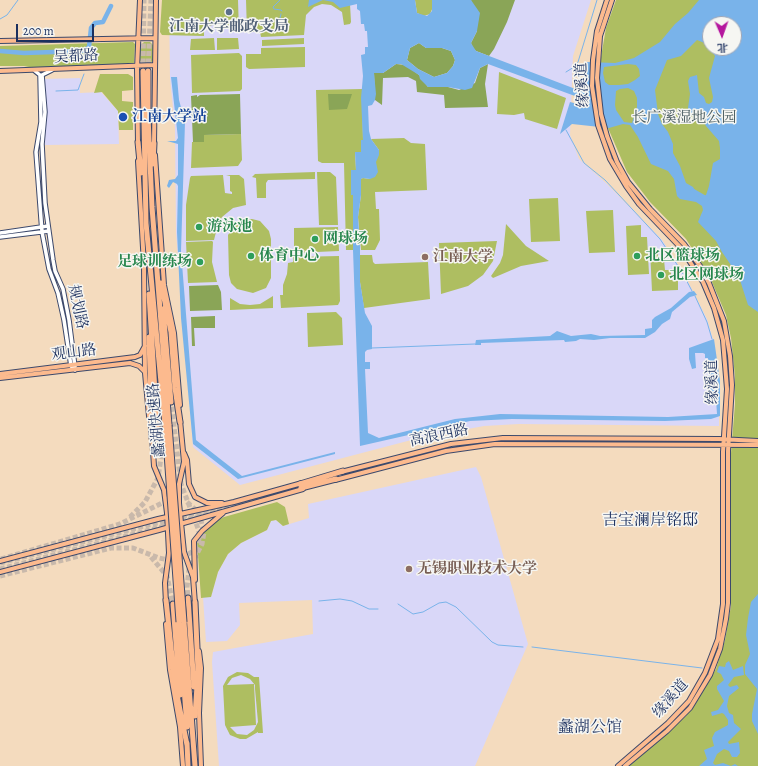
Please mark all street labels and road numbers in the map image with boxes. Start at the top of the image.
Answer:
street label: 吴都路 [53,47,99,67]
street label: 缘溪道 [573,62,593,108]
street label: 规划路 [64,283,90,331]
street label: 观山路 [51,341,97,365]
street label: 缘溪道 [704,359,722,405]
street label: 蠡湖快速路 [145,382,169,458]
street label: 高浪西路 [408,421,470,451]
street label: 缘溪道 [649,676,693,722]

